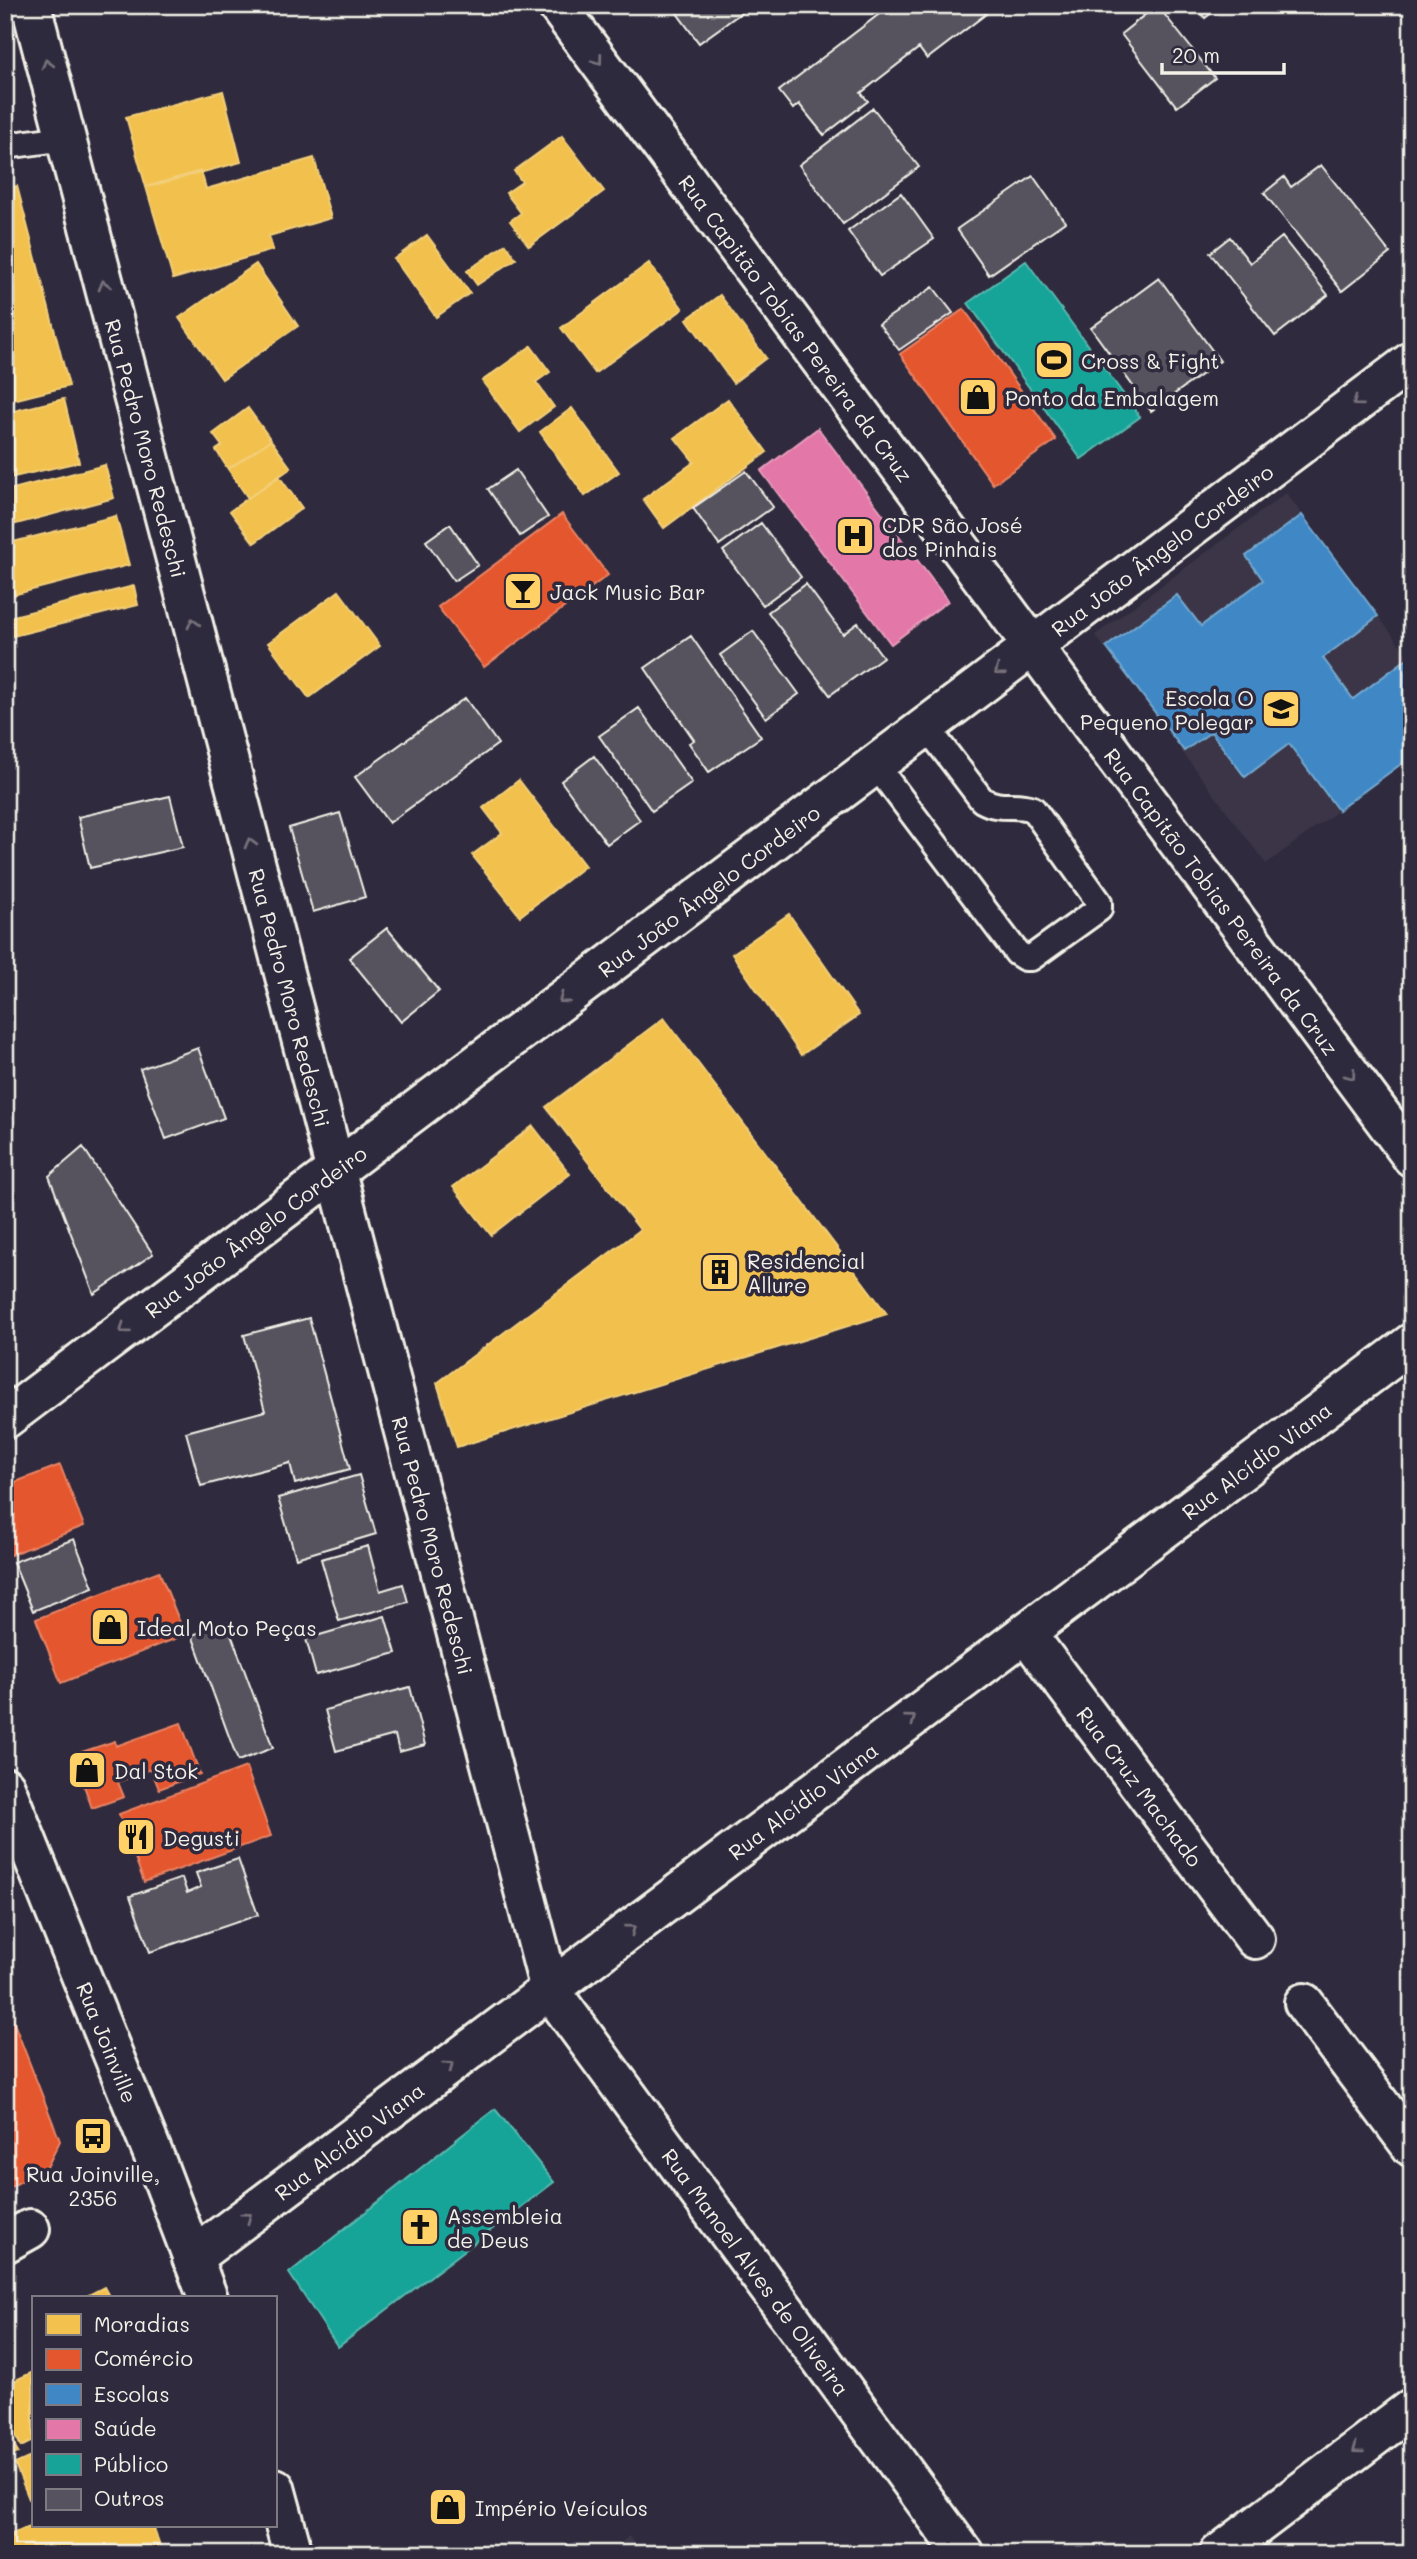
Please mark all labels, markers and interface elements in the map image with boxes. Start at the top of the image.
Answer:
scale bar [1162,32,1284,76]
text: 20 m [1172,41,1220,68]
one-way arrow [589,52,602,65]
one-way arrow [41,59,55,71]
street label: Rua Capitão Tobias Pereira da Cruz [674,169,919,487]
one-way arrow [98,279,112,291]
street label: Rua Pedro Moro Redeschi [100,316,194,580]
sports icon: Cross & Fight [1033,339,1075,381]
place label: Cross & Fight [1081,347,1219,374]
shop icon: Ponto da Embalagem [957,376,999,418]
place label: Ponto da Embalagem [1005,384,1219,411]
one-way arrow [1352,393,1365,406]
street label: Rua João Ângelo Cordeiro [1045,457,1278,641]
place label: CDR São José dos Pinhais [882,511,1023,562]
hospital icon: CDR São José dos Pinhais [834,515,876,557]
bar icon: Jack Music Bar [502,570,544,612]
place label: Jack Music Bar [550,578,705,605]
one-way arrow [187,617,201,629]
one-way arrow [994,662,1007,675]
place label: Escola O Pequeno Polegar [1080,684,1254,735]
school or university icon: Escola O Pequeno Polegar [1260,688,1302,730]
street label: Rua Capitão Tobias Pereira da Cruz [1099,742,1345,1060]
street label: Rua João Ângelo Cordeiro [592,798,825,982]
one-way arrow [244,837,258,849]
street label: Rua Pedro Moro Redeschi [244,865,337,1130]
one-way arrow [558,991,571,1003]
one-way arrow [1343,1068,1355,1080]
street label: Rua João Ângelo Cordeiro [139,1139,371,1323]
place label: Residencial Allure [747,1247,865,1298]
building icon: Residencial Allure [699,1251,741,1293]
one-way arrow [119,1321,132,1333]
street label: Rua Alcídio Viana [1176,1395,1336,1525]
street label: Rua Pedro Moro Redeschi [387,1413,480,1677]
shop icon: Ideal Moto Peças [89,1606,131,1648]
place label: Ideal Moto Peças [137,1614,317,1641]
street label: Rua Cruz Machado [1072,1700,1209,1871]
one-way arrow [903,1715,915,1727]
street label: Rua Alcídio Viana [722,1735,883,1865]
shop icon: Dal Stok [66,1749,108,1791]
place label: Dal Stok [114,1757,198,1784]
restaurant icon: Degusti [115,1816,157,1858]
place label: Degusti [163,1824,240,1851]
one-way arrow [623,1925,636,1937]
street label: Rua Joinville [71,1978,144,2106]
one-way arrow [441,2061,454,2074]
street label: Rua Alcídio Viana [269,2076,429,2205]
bus stop icon: Rua Joinville, 2356 [72,2115,114,2157]
street label: Rua Manoel Alves de Oliveira [657,2143,856,2401]
place label: Rua Joinville, 2356 [26,2160,160,2211]
place label: Assembleia de Deus [447,2202,563,2253]
church icon: Assembleia de Deus [399,2206,441,2248]
one-way arrow [239,2213,252,2225]
legend [32,2296,276,2528]
text: Moradias [94,2310,190,2337]
text: Comércio [94,2344,193,2371]
text: Escolas [94,2380,170,2407]
text: Saúde [94,2414,157,2441]
one-way arrow [1352,2441,1365,2454]
text: Público [94,2450,168,2477]
text: Outros [94,2484,165,2511]
shop icon: Império Veículos [427,2486,469,2528]
place label: Império Veículos [475,2494,648,2521]

